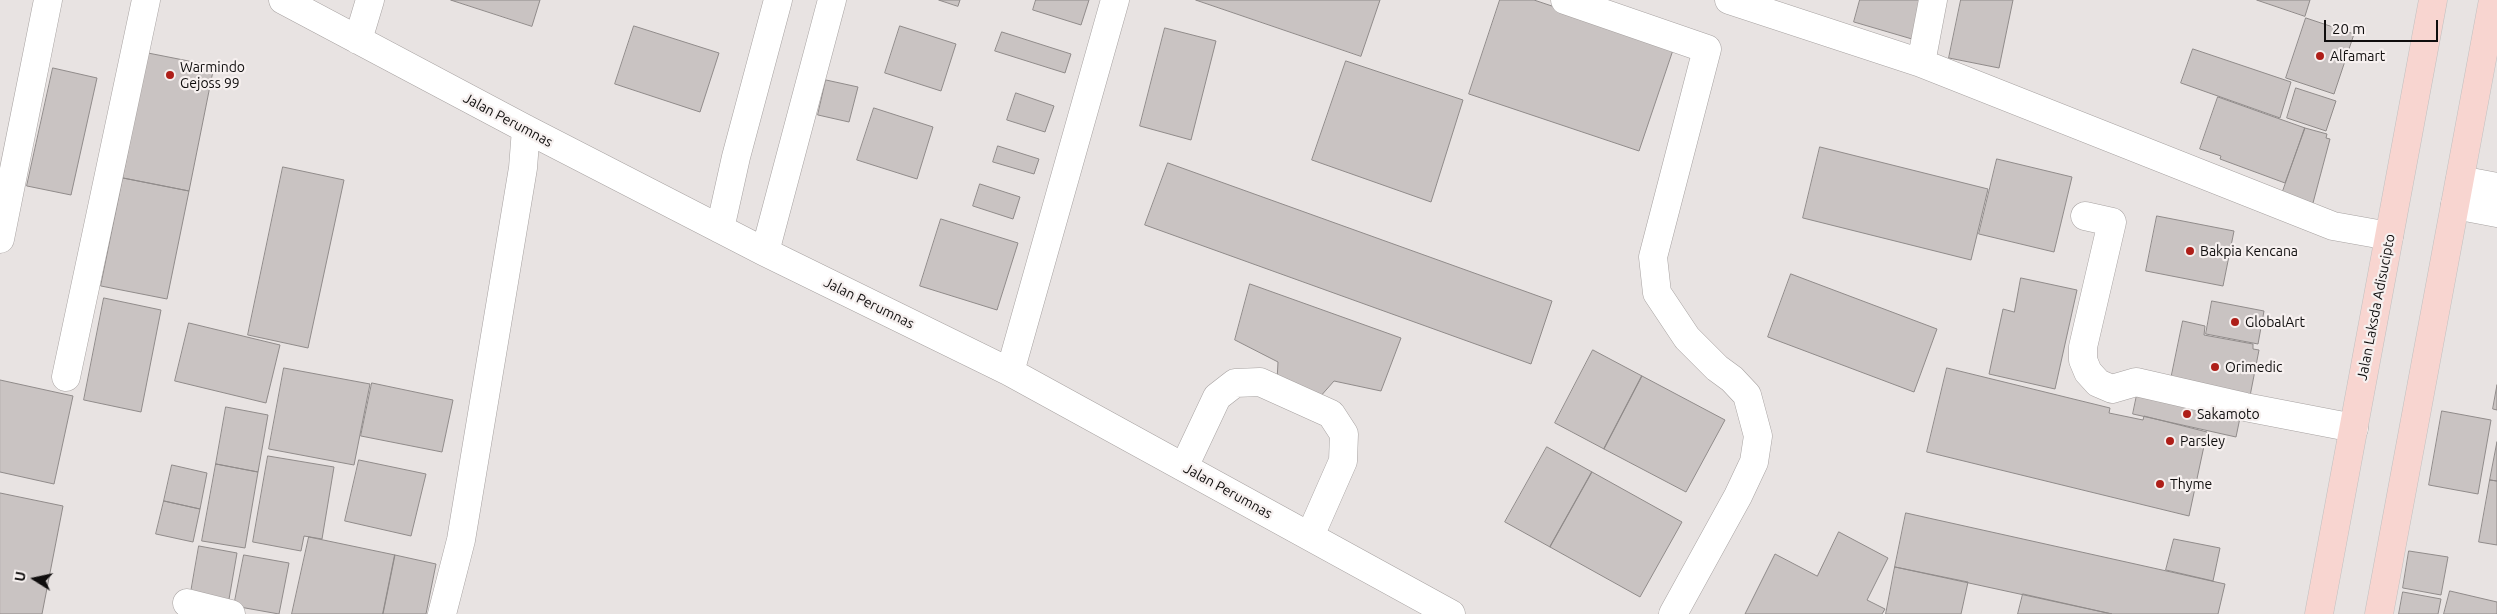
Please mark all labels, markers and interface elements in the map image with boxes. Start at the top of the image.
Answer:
scale bar [2327,10,2441,42]
text: 20 m [2332,20,2365,37]
place label: Alfamart [2330,48,2385,64]
marker: Alfamart [2314,50,2326,62]
place label: Warmindo Gejoss 99 [180,59,245,92]
marker: Warmindo Gejoss 99 [164,69,176,81]
street label: Jalan Perumnas [461,89,555,151]
street label: Jalan Laksda Adisucipto [2354,232,2398,382]
place label: Bakpia Kencana [2200,243,2298,259]
marker: Bakpia Kencana [2184,245,2196,257]
street label: Jalan Perumnas [821,274,917,332]
place label: GlobalArt [2245,314,2305,330]
marker: GlobalArt [2229,316,2241,328]
place label: Orimedic [2225,359,2282,375]
marker: Orimedic [2209,361,2221,373]
place label: Sakamoto [2197,406,2260,422]
marker: Sakamoto [2181,408,2193,420]
place label: Parsley [2180,433,2225,449]
marker: Parsley [2164,435,2176,447]
street label: Jalan Perumnas [1181,460,1275,522]
place label: Thyme [2170,476,2212,492]
marker: Thyme [2154,478,2166,490]
north arrow [10,554,60,604]
text: U [11,570,29,583]

